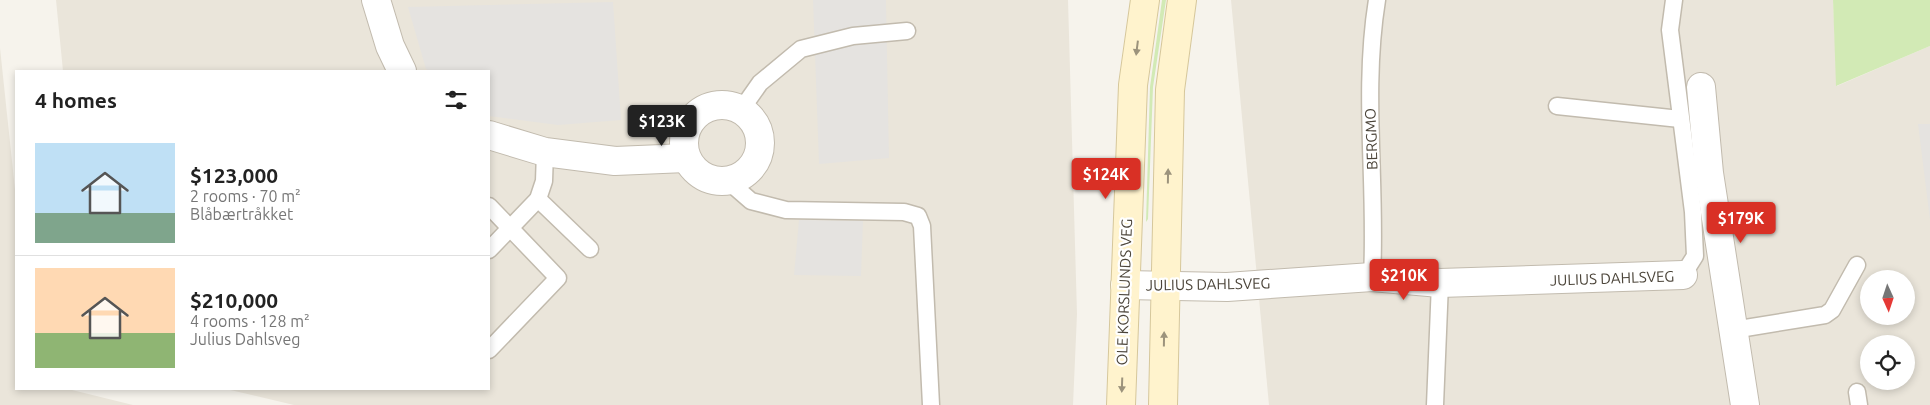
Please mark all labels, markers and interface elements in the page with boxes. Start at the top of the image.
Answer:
one-way arrow [1133,40,1141,56]
icon: filters [442,86,470,114]
text: 4 homes [35,88,117,112]
pin: $123K [627,104,697,147]
street label: BERGMO [1361,108,1381,170]
text: $123K [639,112,685,130]
pin: $124K [1071,158,1141,200]
icon: home [75,163,135,223]
text: $123,000 [190,163,278,187]
text: $124K [1083,165,1129,183]
one-way arrow [1164,168,1172,184]
text: 2 rooms · 70 m² [190,187,301,205]
pin: $179K [1706,202,1776,244]
text: Blåbærtråkket [190,205,293,223]
text: $179K [1718,209,1764,227]
street label: OLE KORSLUNDS VEG [1113,218,1135,366]
pin: $210K [1369,258,1439,301]
text: $210K [1381,266,1427,284]
street label: JULIUS DAHLSVEG [1549,267,1675,289]
north arrow [1860,270,1915,325]
map controls [1860,270,1915,390]
street label: JULIUS DAHLSVEG [1146,274,1270,294]
icon: home [75,288,135,348]
text: $210,000 [190,288,278,312]
text: 4 rooms · 128 m² [190,312,310,330]
text: Julius Dahlsveg [190,330,300,348]
one-way arrow [1160,331,1168,347]
button: locate [1860,335,1915,390]
one-way arrow [1118,377,1126,393]

